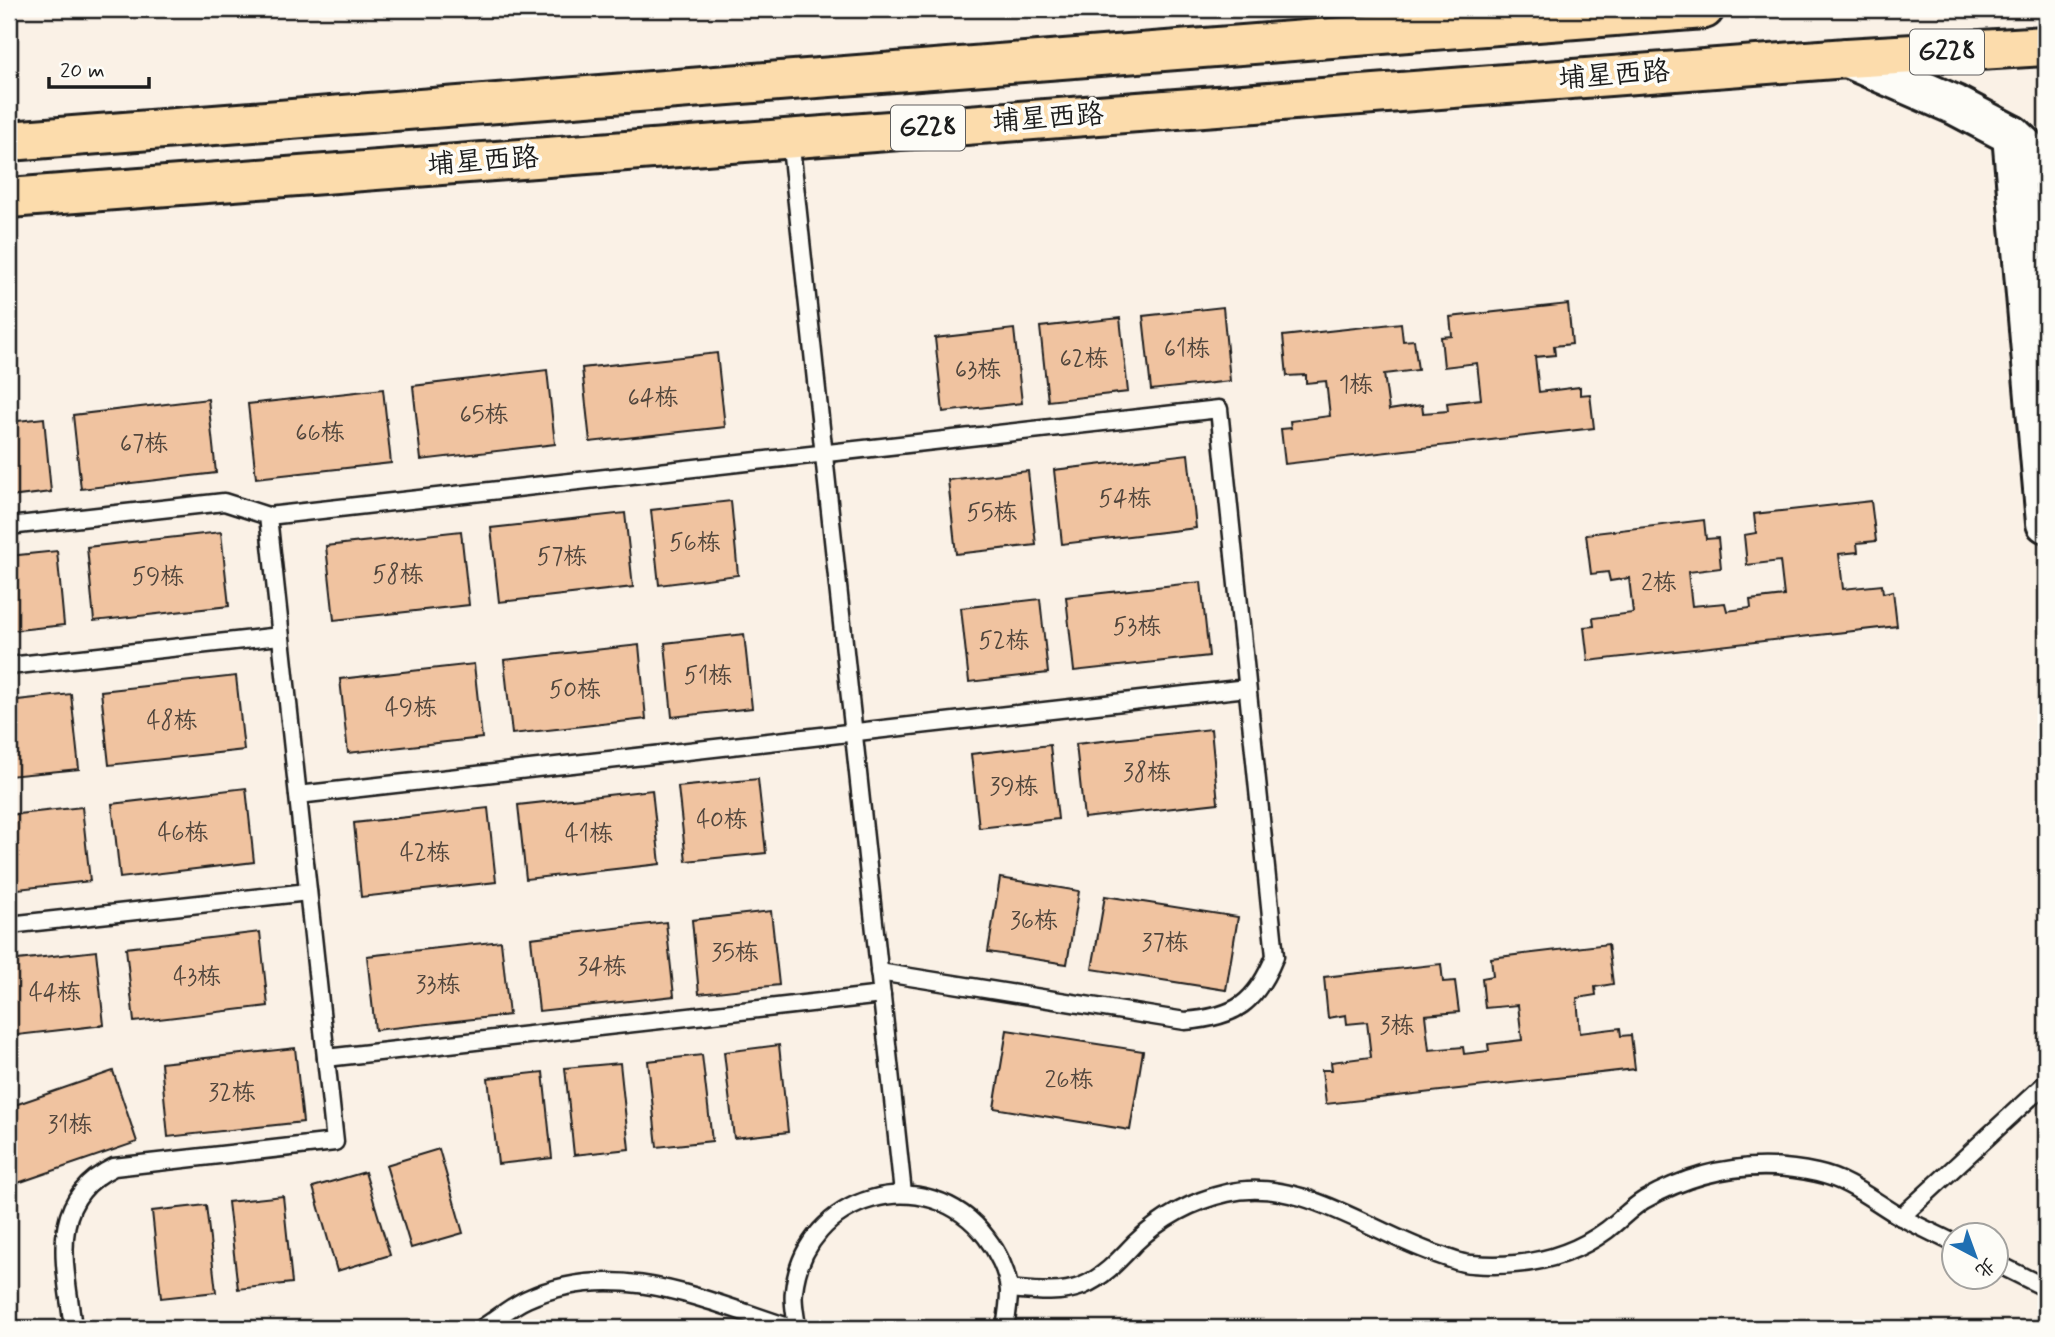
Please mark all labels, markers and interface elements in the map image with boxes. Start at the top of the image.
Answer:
road number: G228 [1910,30,1984,74]
scale bar [49,46,149,90]
street label: 埔星西路 [1557,54,1671,98]
text: 20 m [60,57,105,85]
street label: 埔星西路 [991,97,1105,141]
road number: G228 [891,105,965,150]
street label: 埔星西路 [426,140,540,184]
house number: 61栋 [1164,334,1210,365]
house number: 62栋 [1060,344,1108,375]
house number: 63栋 [955,355,1001,386]
house number: 1栋 [1339,370,1373,401]
house number: 64栋 [628,383,678,414]
house number: 65栋 [459,400,509,431]
house number: 66栋 [295,418,345,449]
house number: 67栋 [120,429,168,460]
house number: 54栋 [1099,484,1151,515]
house number: 55栋 [966,498,1018,529]
house number: 56栋 [669,528,721,559]
house number: 57栋 [537,542,587,573]
house number: 58栋 [372,560,424,591]
house number: 59栋 [132,562,184,593]
house number: 2栋 [1641,568,1677,599]
house number: 53栋 [1113,612,1161,643]
house number: 52栋 [978,626,1030,657]
house number: 51栋 [684,661,732,692]
house number: 50栋 [549,675,601,706]
house number: 49栋 [385,693,437,724]
house number: 48栋 [146,706,198,737]
house number: 38栋 [1123,758,1171,789]
house number: 39栋 [989,772,1039,803]
house number: 40栋 [696,805,748,836]
house number: 46栋 [157,818,209,849]
house number: 41栋 [565,819,613,850]
house number: 42栋 [400,838,450,869]
house number: 36栋 [1010,906,1058,937]
house number: 37栋 [1142,928,1188,959]
house number: 35栋 [711,938,759,969]
house number: 34栋 [577,952,627,983]
house number: 43栋 [173,962,221,993]
house number: 33栋 [416,970,461,1001]
house number: 44栋 [29,978,81,1009]
house number: 3栋 [1380,1011,1414,1042]
house number: 26栋 [1044,1065,1094,1096]
house number: 32栋 [208,1078,256,1109]
house number: 31栋 [47,1110,93,1141]
north arrow [1940,1222,2010,1292]
text: 北 [1970,1252,2001,1283]

